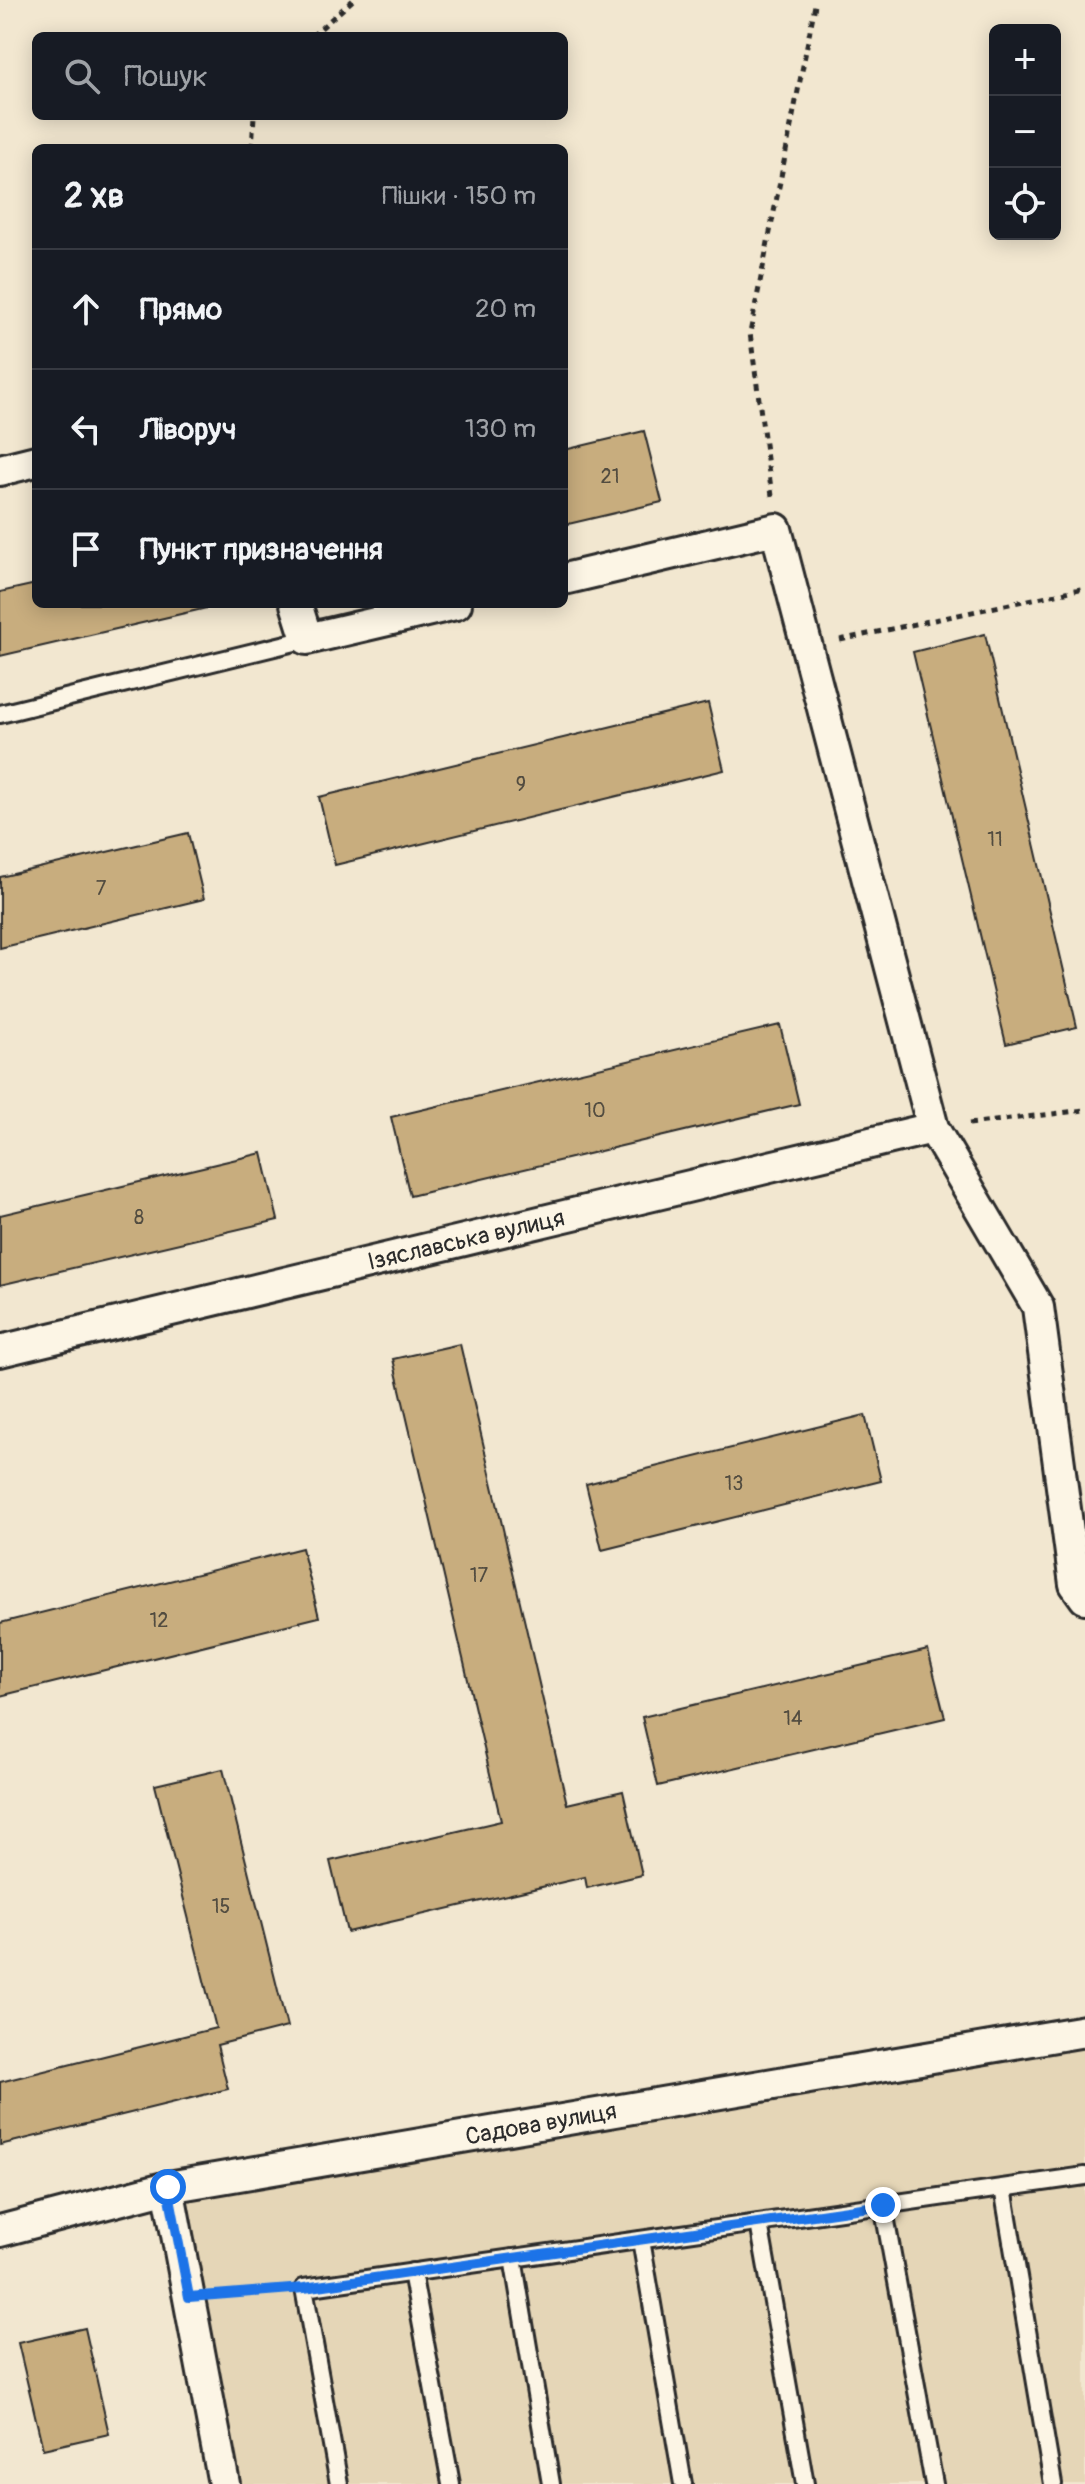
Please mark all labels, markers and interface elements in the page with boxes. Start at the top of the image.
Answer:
map controls [989,24,1061,240]
button: + [989,24,1061,96]
search box [32,32,568,120]
icon: search [60,54,104,98]
text: Пошук [124,58,208,95]
button: − [989,96,1061,168]
button: locate [989,168,1061,240]
text: 2 хв [64,175,124,218]
text: Пішки · 150 m [382,180,536,212]
icon: ahead [64,287,108,331]
text: Прямо [140,291,222,328]
text: 20 m [475,293,536,325]
icon: left [64,407,108,451]
text: Ліворуч [140,411,236,448]
text: 130 m [465,413,536,445]
house number: 21 [601,464,620,489]
icon: arrive [64,527,108,571]
text: Пункт призначення [140,531,383,568]
house number: 9 [516,772,526,797]
house number: 11 [987,827,1003,852]
house number: 7 [96,876,107,901]
house number: 10 [584,1098,606,1123]
street label: Ізяславська вулиця [365,1203,567,1277]
house number: 8 [134,1205,144,1230]
house number: 13 [725,1471,743,1496]
house number: 17 [470,1563,489,1588]
house number: 12 [150,1608,169,1633]
house number: 14 [783,1706,803,1731]
house number: 15 [212,1894,230,1919]
street label: Садова вулиця [463,2096,619,2152]
route start [150,2169,186,2205]
route end [865,2187,901,2223]

